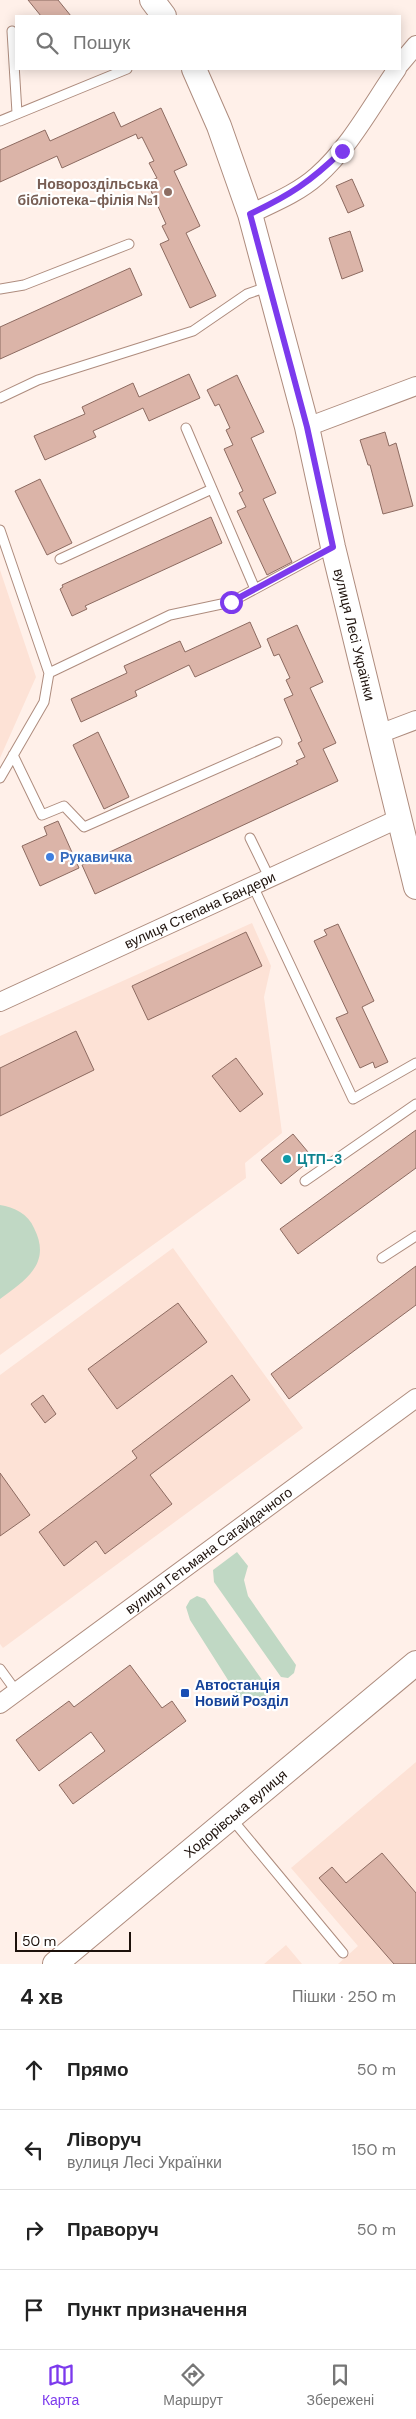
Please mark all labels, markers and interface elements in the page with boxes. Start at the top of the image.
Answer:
search box [15,15,401,70]
icon: search [33,29,61,57]
text: Пошук [73,30,130,55]
route end [331,140,354,163]
place label: Новороздільська бібліотека-філія №1 [18,175,158,209]
marker: Новороздільська бібліотека-філія №1 [162,186,174,198]
street label: вулиця Лесі Українки [330,567,379,703]
route start [220,591,243,614]
place label: Рукавичка [60,848,132,866]
marker: Рукавичка [44,851,56,863]
street label: вулиця Степана Бандери [121,868,278,953]
place label: ЦТП-3 [297,1150,342,1168]
marker: ЦТП-3 [281,1153,293,1165]
street label: вулиця Гетьмана Сагайдачного [121,1483,296,1618]
place label: Автостанція Новий Розділ [195,1676,289,1710]
marker: Автостанція Новий Розділ [179,1687,191,1699]
street label: Ходорівська вулиця [180,1765,291,1862]
scale bar [15,1929,131,1952]
text: 50 m [22,1932,56,1950]
text: 4 хв [20,1983,63,2011]
text: Пішки · 250 m [292,1986,396,2007]
icon: ahead [20,2056,48,2084]
text: Прямо [67,2057,129,2082]
text: 50 m [357,2059,396,2080]
text: Ліворуч [67,2127,142,2152]
icon: left [20,2136,48,2164]
text: 150 m [352,2139,396,2160]
text: вулиця Лесі Українки [67,2152,222,2173]
icon: right [20,2216,48,2244]
text: Праворуч [67,2217,159,2242]
text: 50 m [357,2219,396,2240]
icon: arrive [20,2296,48,2324]
text: Пункт призначення [67,2297,247,2322]
tab: Карта [42,2361,79,2409]
tab: Маршрут [163,2361,223,2409]
tab: Збережені [307,2361,374,2409]

